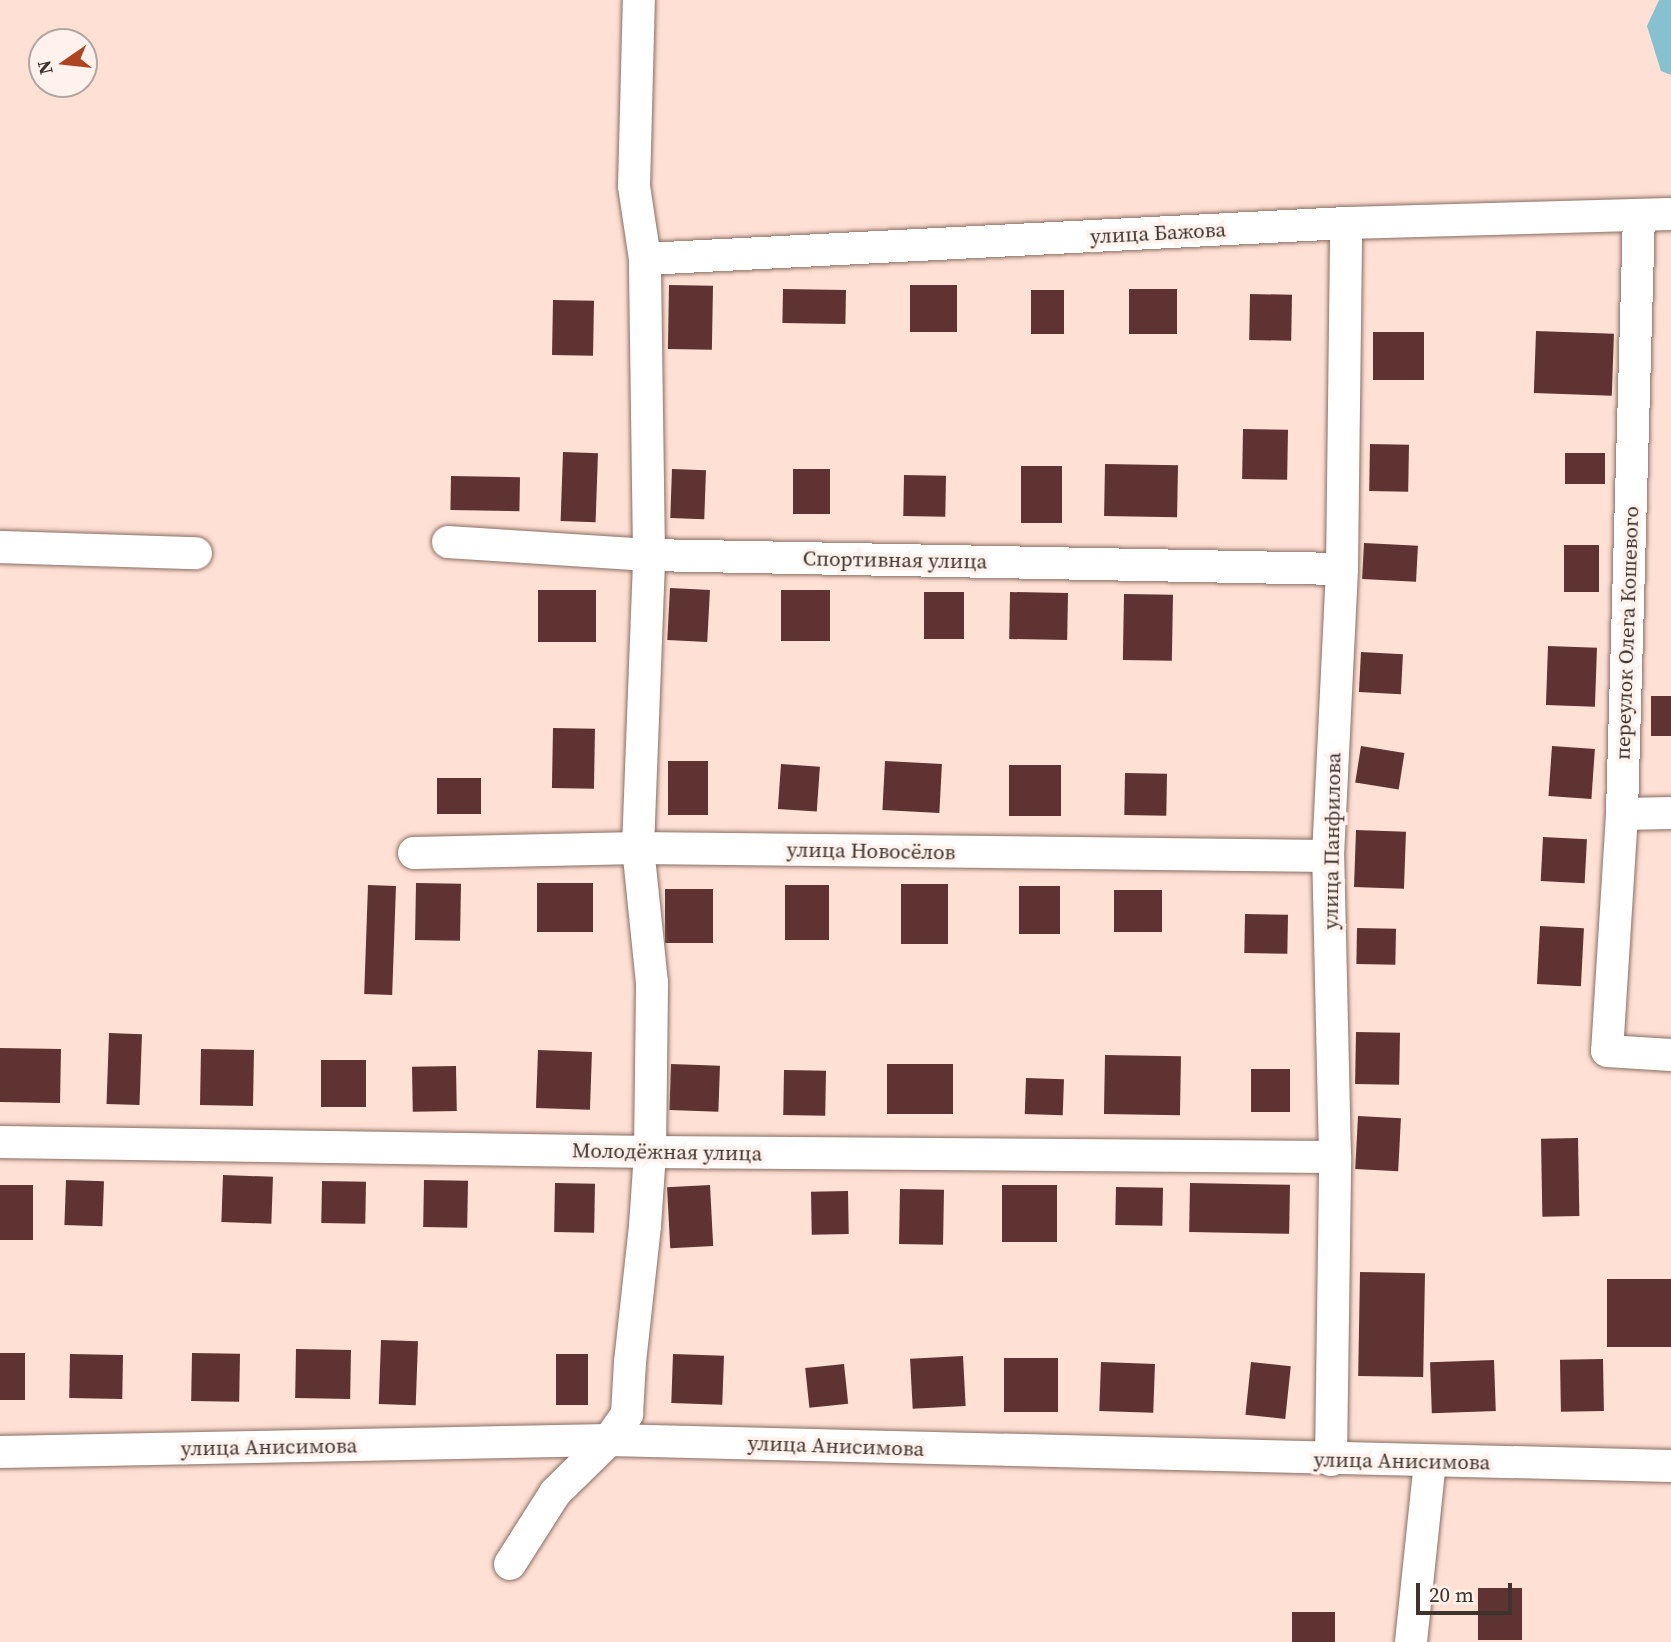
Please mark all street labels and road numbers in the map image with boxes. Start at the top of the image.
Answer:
street label: улица Бажова [1089,217,1227,249]
street label: переулок Олега Кошевого [1610,506,1644,760]
street label: Спортивная улица [803,546,987,574]
street label: улица Панфилова [1318,752,1346,930]
street label: улица Новосёлов [786,837,956,865]
street label: Молодёжная улица [572,1138,762,1166]
street label: улица Анисимова [747,1430,925,1462]
street label: улица Анисимова [180,1433,358,1461]
street label: улица Анисимова [1313,1447,1491,1475]

